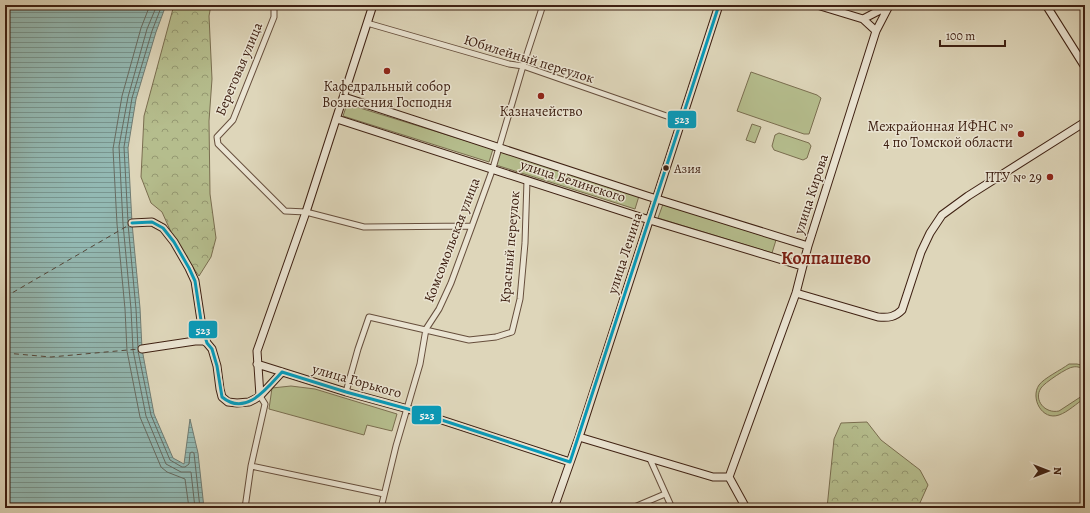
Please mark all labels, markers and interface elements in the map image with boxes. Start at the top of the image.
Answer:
street label: Береговая улица [211,19,267,119]
scale bar [940,22,1005,48]
text: 100 m [946,28,975,44]
street label: Юбилейный переулок [462,30,596,88]
marker: Кафедральный собор Вознесения Господня [382,66,392,76]
place label: Кафедральный собор Вознесения Господня [322,77,452,112]
marker: Казначейство [536,91,546,101]
place label: Казначейство [499,102,583,121]
line badge: 523 [667,110,697,129]
text: 523 [675,112,690,127]
place label: Межрайонная ИФНС № 4 по Томской области [868,117,1013,152]
marker: Межрайонная ИФНС № 4 по Томской области [1016,129,1026,139]
street label: улица Кирова [789,151,833,237]
street label: улица Белинского [517,155,628,207]
place label: Азия [673,160,701,177]
marker: Азия [661,163,671,173]
place label: ПТУ № 29 [985,168,1042,187]
marker: ПТУ № 29 [1045,172,1055,182]
street label: Комсомольская улица [419,174,485,305]
street label: Красный переулок [496,190,524,304]
street label: улица Ленина [603,209,647,297]
district label: Колпашево [781,246,871,270]
line badge: 523 [188,320,218,339]
text: 523 [196,323,211,338]
street label: улица Горького [309,359,404,403]
line badge: 523 [411,405,442,425]
text: 523 [420,408,435,423]
north arrow [1028,451,1068,491]
text: N [1050,467,1065,475]

